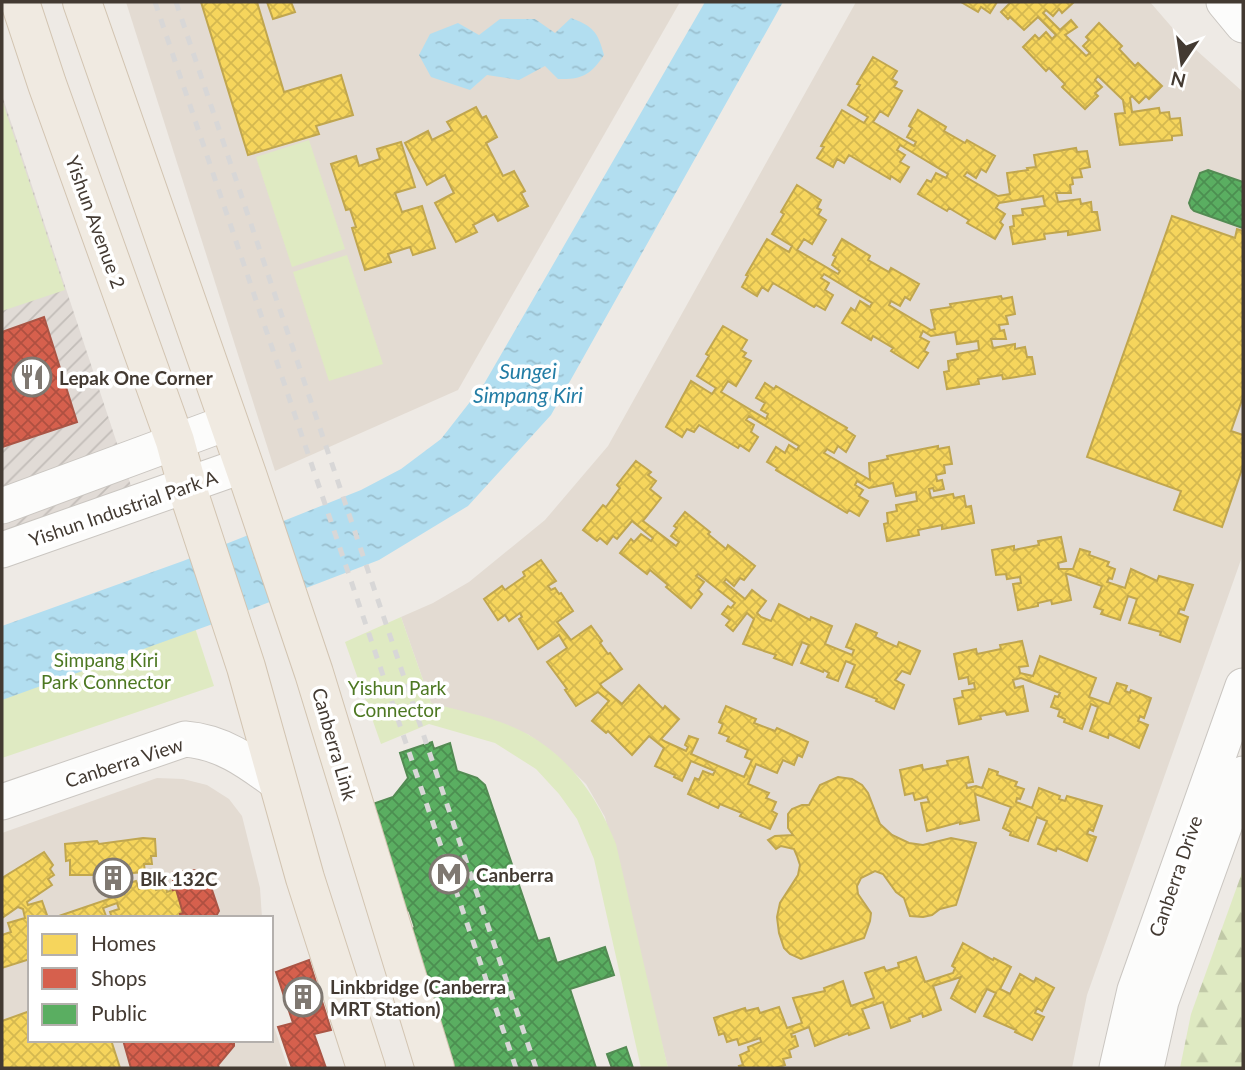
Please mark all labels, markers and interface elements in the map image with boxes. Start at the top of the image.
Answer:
north arrow [1147,28,1217,98]
text: N [1168,67,1188,93]
street label: Yishun Avenue 2 [61,153,131,291]
restaurant icon: Lepak One Corner [11,356,53,398]
water label: Sungei Simpang Kiri [473,358,583,407]
place label: Lepak One Corner [59,366,214,389]
street label: Yishun Industrial Park A [26,465,220,551]
park label: Simpang Kiri Park Connector [41,648,171,693]
park label: Yishun Park Connector [348,676,447,721]
street label: Canberra Link [308,685,362,803]
street label: Canberra View [62,732,186,792]
street label: Canberra Drive [1144,812,1206,940]
metro station icon: Canberra [428,853,470,895]
building icon: Blk 132C [92,857,134,899]
place label: Canberra [476,863,554,886]
place label: Blk 132C [140,867,218,890]
legend [28,916,273,1042]
text: Homes [91,930,156,955]
text: Shops [91,965,147,990]
place label: Linkbridge (Canberra MRT Station) [330,975,506,1020]
building icon: Linkbridge (Canberra MRT Station) [282,976,324,1018]
text: Public [91,1000,147,1025]

